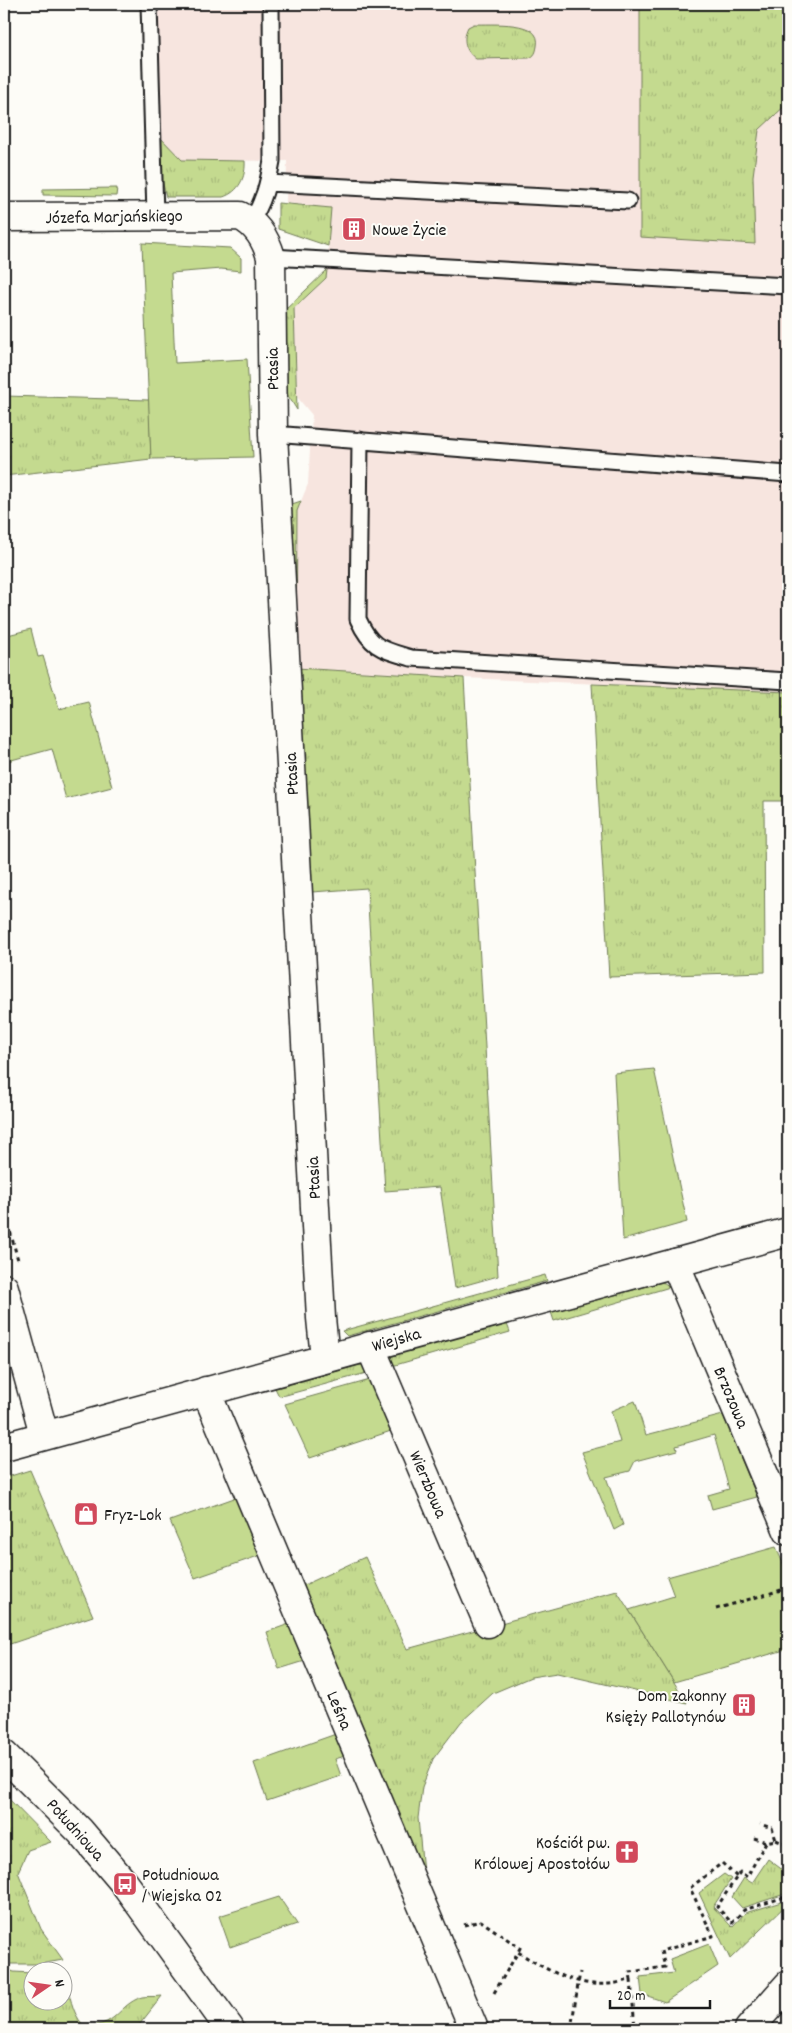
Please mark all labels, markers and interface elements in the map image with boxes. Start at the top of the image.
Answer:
street label: Józefa Marjańskiego [45,205,183,232]
building icon: Nowe Życie [341,216,367,242]
place label: Nowe Życie [372,219,446,244]
street label: Ptasia [262,347,287,390]
street label: Ptasia [280,751,307,796]
street label: Ptasia [302,1155,329,1200]
street label: Wiejska [369,1322,425,1360]
street label: Brzozowa [706,1363,754,1433]
street label: Wierzbowa [401,1447,452,1523]
shop icon: Fryz-Lok [73,1501,99,1527]
place label: Fryz-Lok [104,1504,162,1529]
place label: Dom zakonny Księży Pallotynów [606,1685,727,1731]
street label: Leśna [318,1688,357,1735]
building icon: Dom zakonny Księży Pallotynów [731,1692,757,1718]
street label: Południowa [39,1794,109,1868]
place label: Kościół pw. Królowej Apostołów [474,1832,610,1878]
church icon: Kościół pw. Królowej Apostołów [614,1839,640,1865]
place label: Południowa / Wiejska 02 [142,1864,223,1910]
bus stop icon: Południowa / Wiejska 02 [112,1871,138,1897]
north arrow [22,1960,72,2010]
text: N [48,1978,69,1989]
scale bar [610,1978,710,2010]
text: 20 m [617,1986,645,2008]

